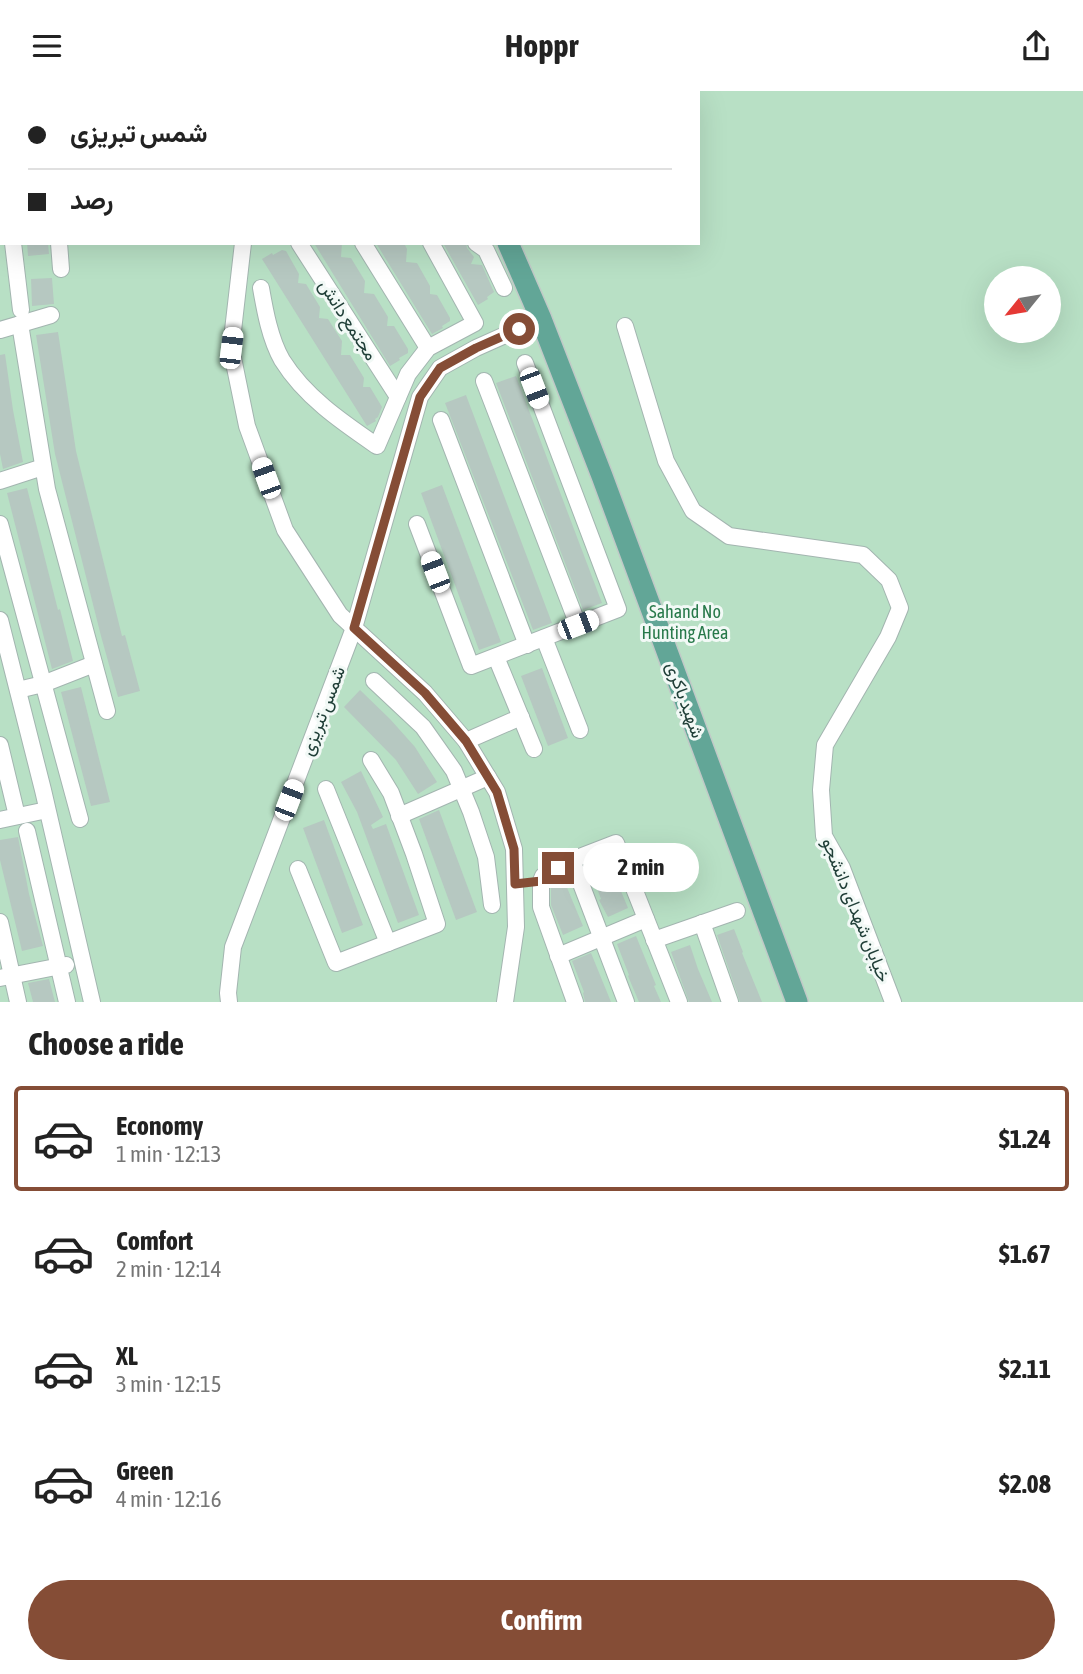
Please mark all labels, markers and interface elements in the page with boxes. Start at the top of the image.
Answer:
icon: menu [28,27,66,65]
text: Hoppr [505,27,578,64]
icon: share [1017,27,1055,65]
text: شمس تبریزی [70,118,208,148]
text: رصد [70,185,114,215]
north arrow [984,266,1060,343]
map controls [984,266,1061,343]
street label: مجتمع دانش [313,275,382,365]
route start [503,313,535,345]
car [219,326,244,370]
car [517,365,552,411]
car [249,455,284,501]
car [418,549,453,595]
park label: Sahand No Hunting Area [642,601,728,643]
car [555,608,602,642]
street label: شهید باکری [661,659,709,741]
street label: شمس تبریزی [296,663,350,759]
car [272,777,307,823]
street label: خیابان شهدای دانشجو [817,835,895,985]
callout: 2 min [582,843,698,893]
route end [542,852,574,884]
text: 2 min [618,854,664,880]
text: Choose a ride [28,1025,184,1062]
icon: car [32,1107,95,1170]
text: Economy [116,1111,203,1141]
text: $1.24 [999,1124,1051,1154]
text: 1 min · 12:13 [116,1141,222,1167]
icon: car [32,1222,95,1285]
text: Comfort [116,1226,193,1256]
text: $1.67 [999,1239,1051,1269]
text: 2 min · 12:14 [116,1256,222,1282]
icon: car [32,1337,95,1400]
text: XL [116,1341,138,1371]
text: $2.11 [999,1354,1051,1384]
text: 3 min · 12:15 [116,1371,222,1397]
icon: car [32,1452,95,1515]
text: Green [116,1456,174,1486]
text: $2.08 [999,1469,1051,1499]
text: 4 min · 12:16 [116,1486,222,1512]
button: Confirm [28,1580,1055,1660]

